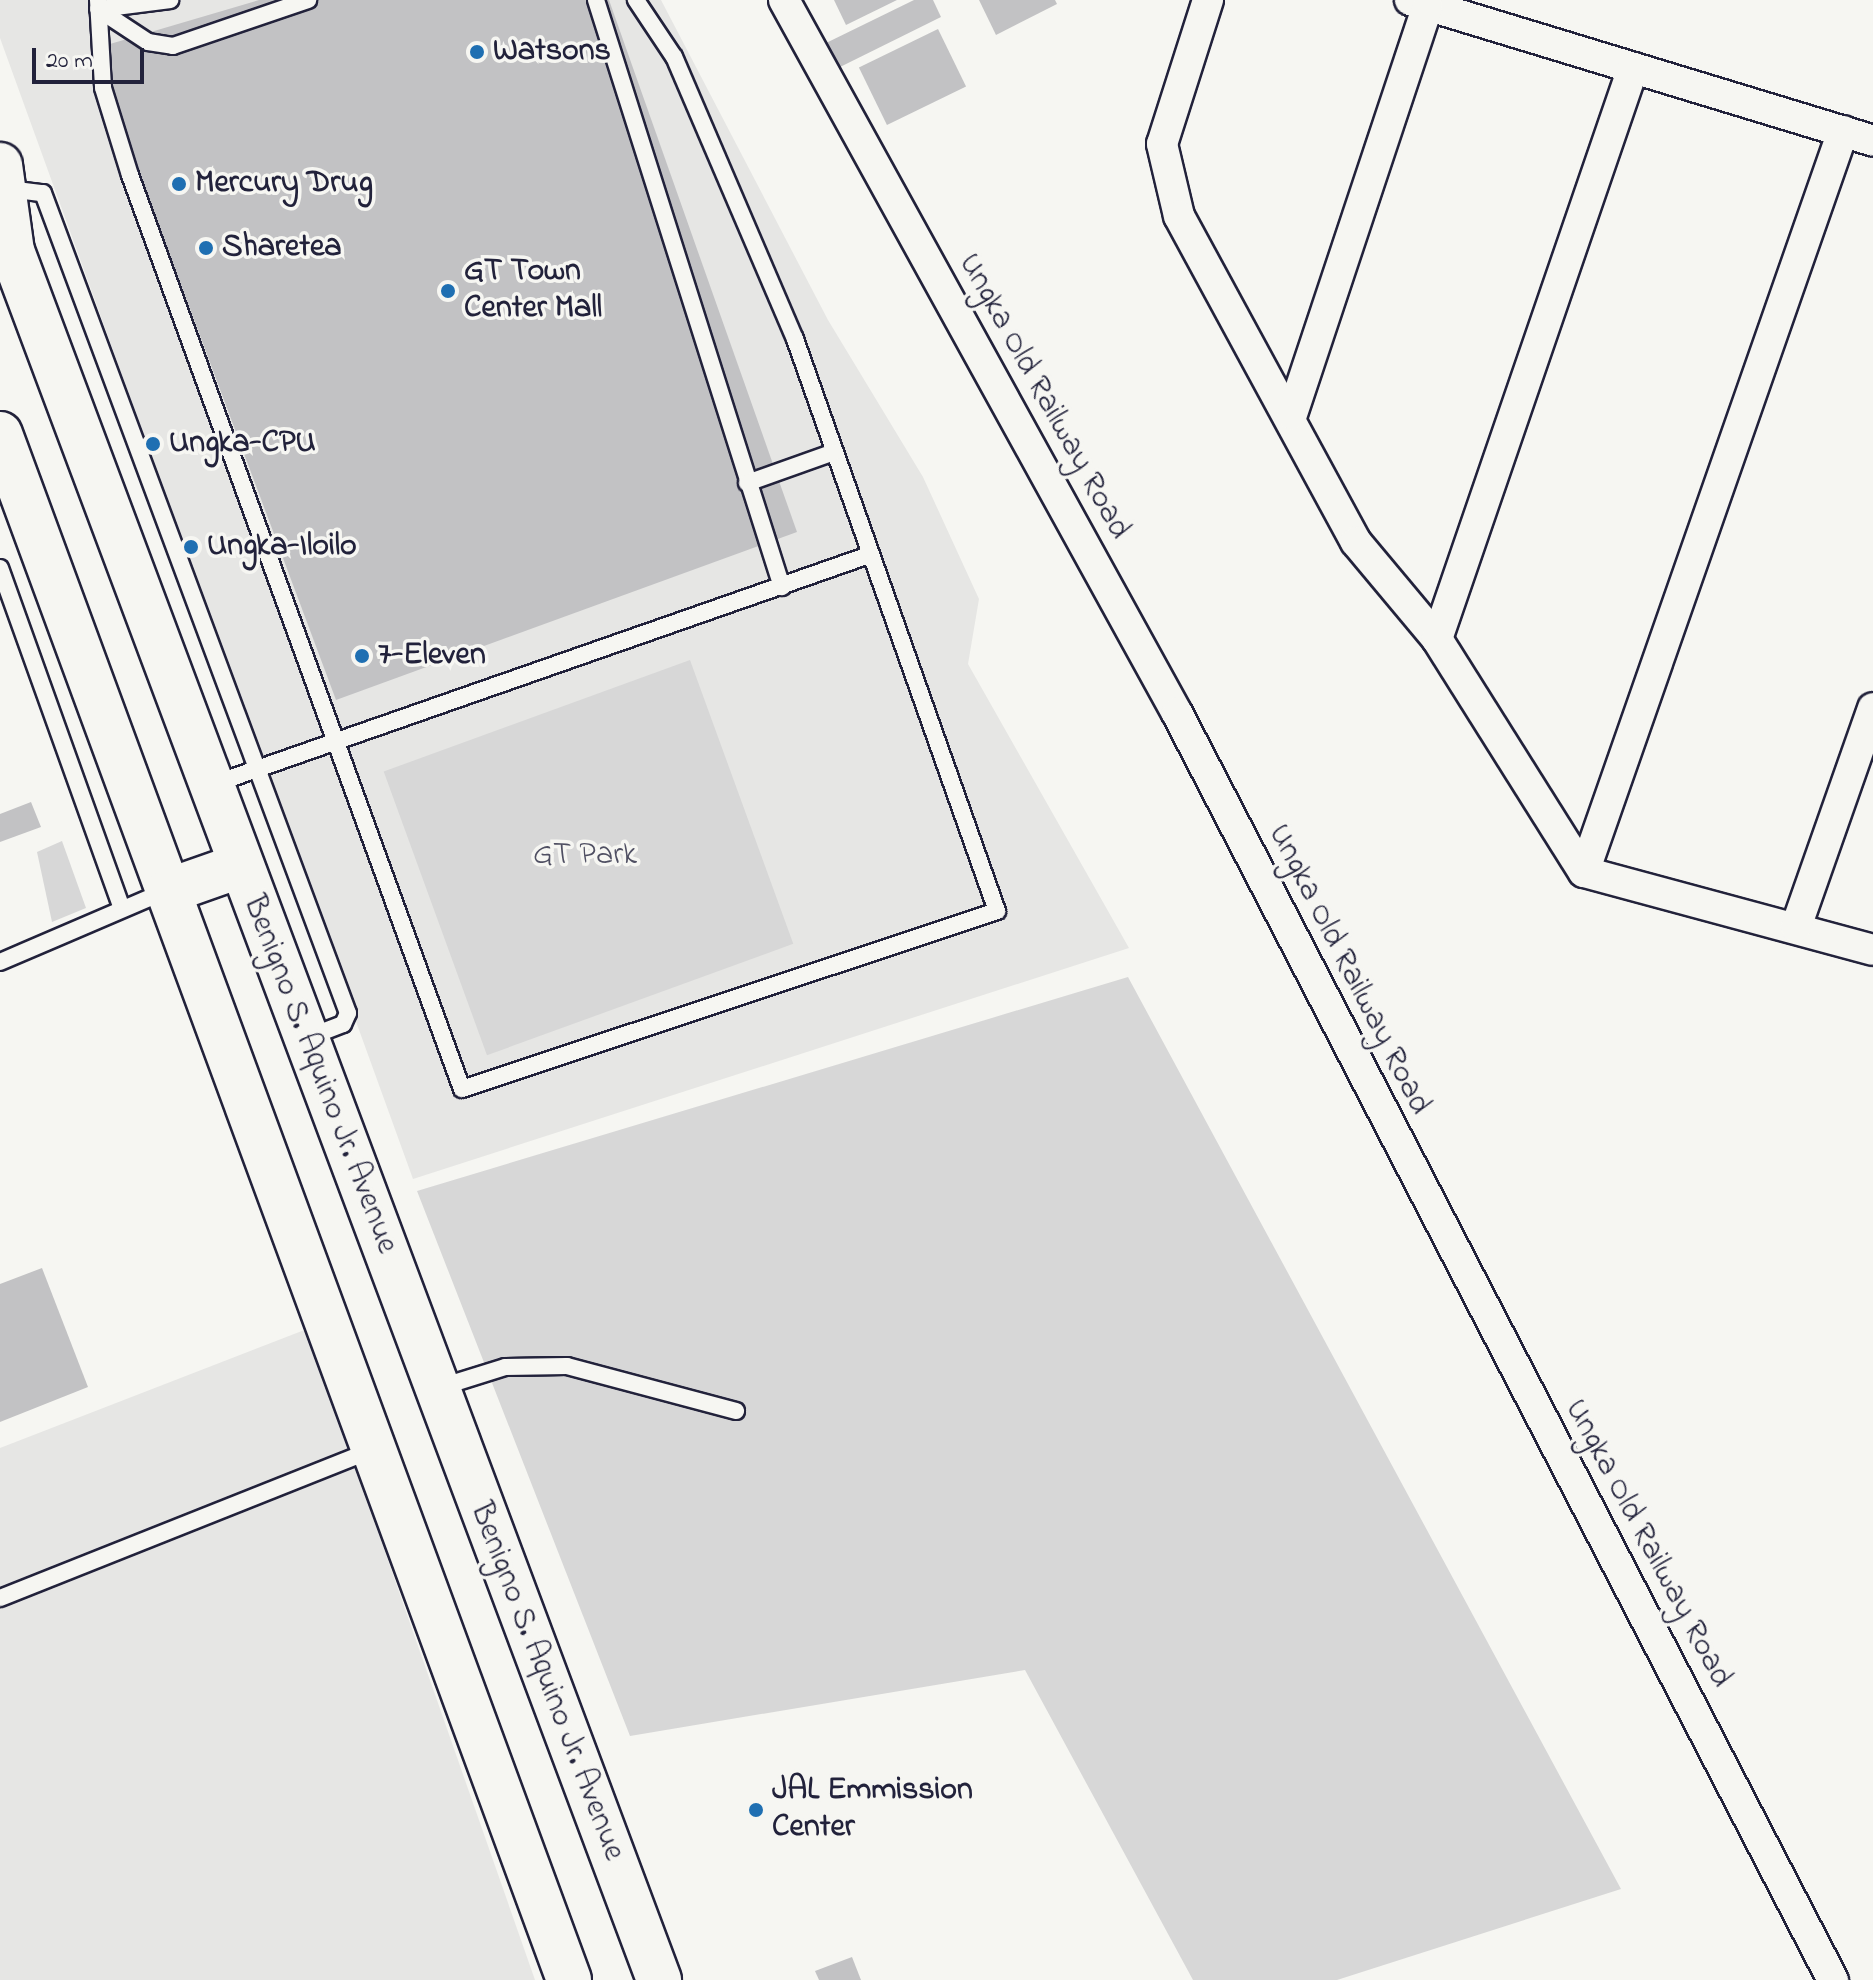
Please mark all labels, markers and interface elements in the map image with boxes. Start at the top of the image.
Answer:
scale bar [36,32,148,82]
place label: Watsons [493,33,611,71]
marker: Watsons [468,43,486,61]
text: 20 m [46,44,93,79]
place label: Mercury Drug [195,165,373,203]
marker: Mercury Drug [170,175,188,193]
place label: Sharetea [222,229,342,267]
marker: Sharetea [197,239,215,257]
street label: Ungka Old Railway Road [948,248,1138,546]
place label: GT Town Center Mall [464,254,602,329]
marker: GT Town Center Mall [439,282,457,300]
place label: Ungka-CPU [169,425,316,463]
marker: Ungka-CPU [144,435,162,453]
place label: Ungka-Iloilo [207,528,357,566]
marker: Ungka-Iloilo [182,538,200,556]
place label: 7-Eleven [378,637,486,675]
marker: 7-Eleven [353,647,371,665]
street label: Ungka Old Railway Road [1258,818,1438,1122]
park label: GT Park [533,837,637,875]
street label: Benigno S. Aquino Jr. Avenue [233,891,405,1259]
street label: Ungka Old Railway Road [1555,1393,1739,1695]
street label: Benigno S. Aquino Jr. Avenue [460,1498,632,1866]
place label: JAL Emmission Center [772,1773,973,1848]
marker: JAL Emmission Center [747,1801,765,1819]

